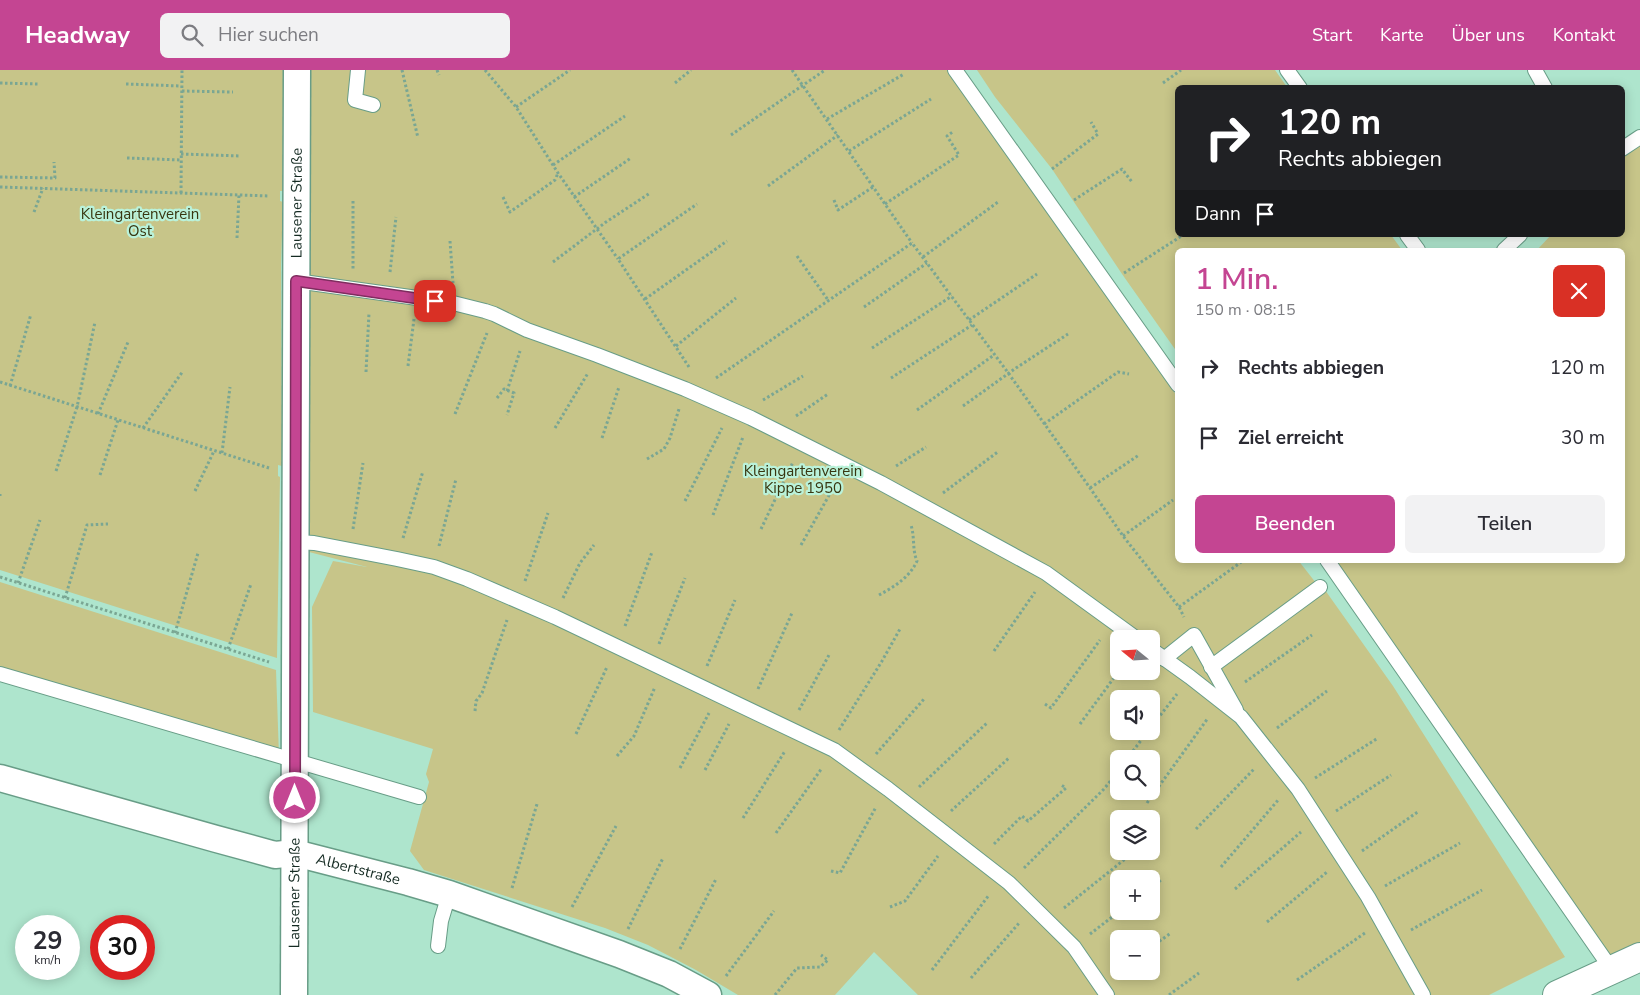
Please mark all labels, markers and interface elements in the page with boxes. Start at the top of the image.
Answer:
search box [160,13,510,58]
text: Headway [25,19,130,51]
icon: search [178,21,206,49]
text: Hier suchen [218,22,319,48]
text: Start [1312,23,1352,47]
text: Karte [1380,23,1424,47]
text: Über uns [1452,23,1525,47]
text: Kontakt [1553,23,1615,47]
text: 120 m [1278,99,1381,146]
icon: right [1195,105,1260,170]
text: Rechts abbiegen [1278,144,1442,174]
street label: Lausener Straße [286,148,307,258]
icon: arrive [1251,200,1279,228]
text: Dann [1195,201,1241,227]
park label: Kleingartenverein Ost [81,204,199,241]
text: 1 Min. [1195,259,1278,300]
button: close [1553,265,1605,317]
pin [414,280,456,322]
icon: arrive [421,287,449,315]
text: 150 m · 08:15 [1195,299,1296,321]
icon: right [1195,354,1223,382]
text: Rechts abbiegen [1238,355,1384,381]
text: 120 m [1550,355,1605,381]
icon: arrive [1195,424,1223,452]
text: Ziel erreicht [1238,425,1343,451]
text: 30 m [1561,425,1605,451]
park label: Kleingartenverein Kippe 1950 [744,461,862,498]
button: Beenden [1195,495,1395,553]
button: Teilen [1405,495,1605,553]
north arrow [1110,630,1160,680]
map controls [1110,630,1160,980]
button: sound [1110,690,1160,740]
button: search [1110,750,1160,800]
position arrow [268,771,320,823]
button: layers [1110,810,1160,860]
street label: Lausener Straße [284,838,305,948]
street label: Albertstraße [314,849,402,890]
button: + [1110,870,1160,920]
speed limit sign: 30 [90,915,155,980]
text: 29 [32,924,63,958]
button: − [1110,930,1160,980]
text: km/h [34,952,61,968]

